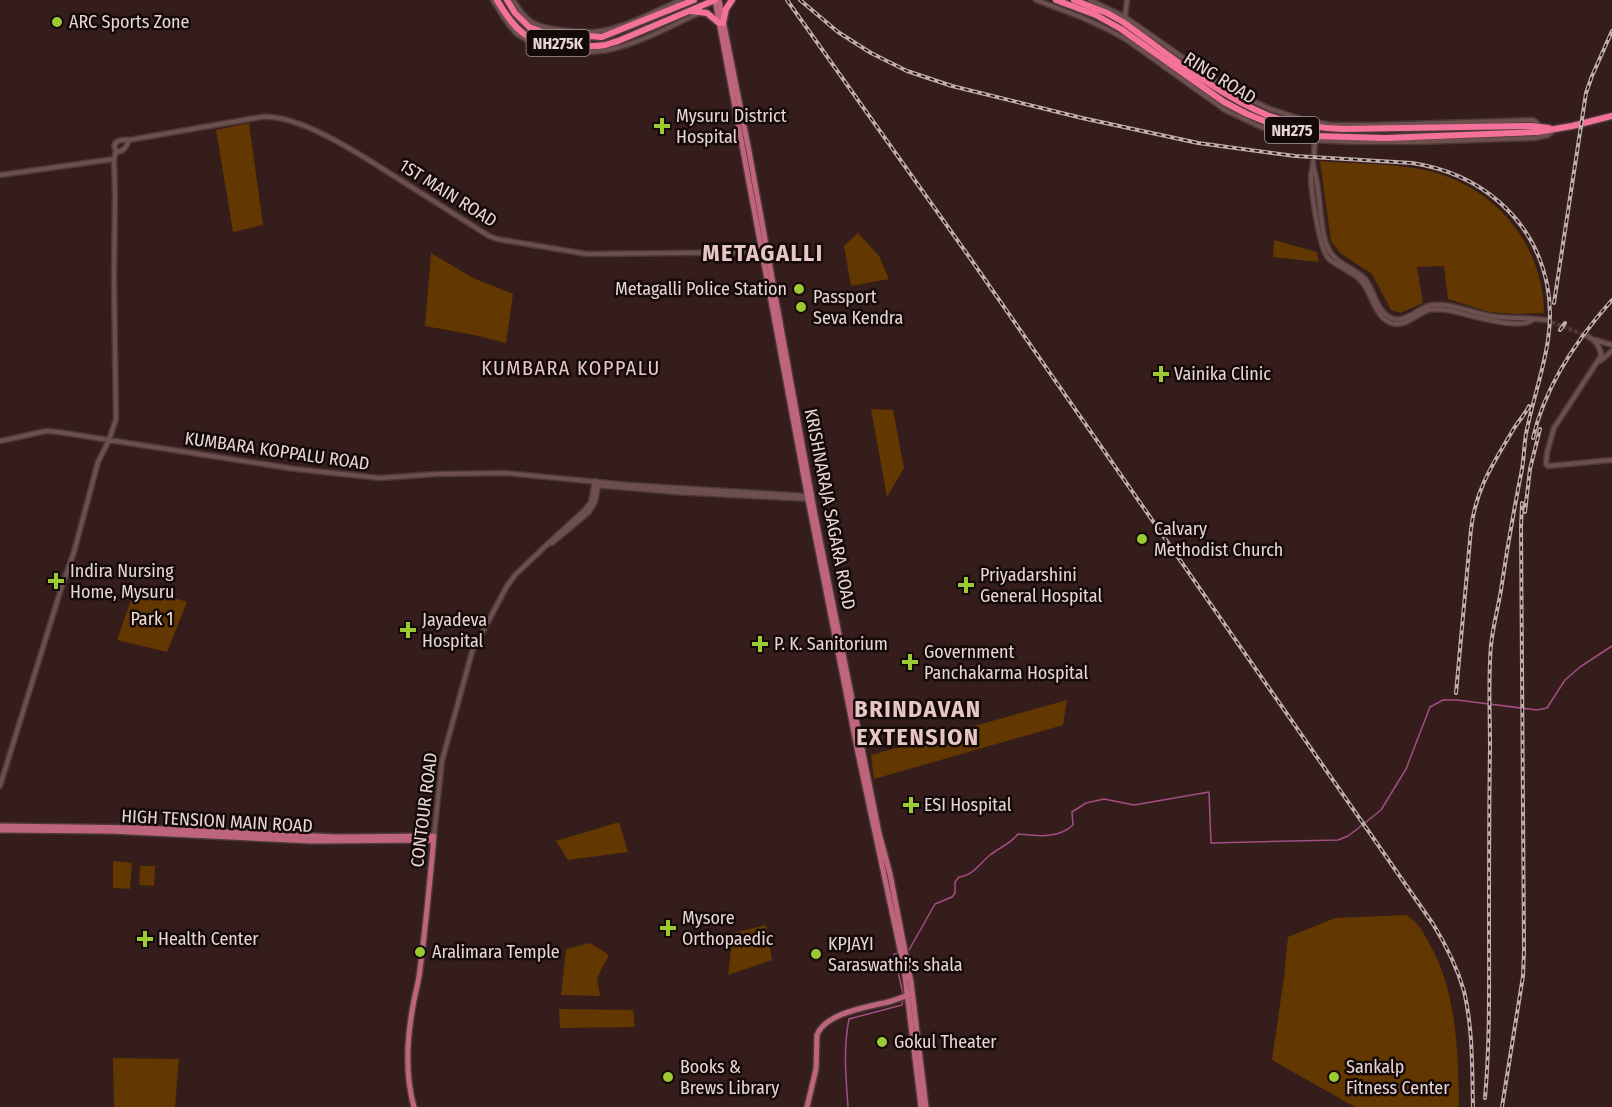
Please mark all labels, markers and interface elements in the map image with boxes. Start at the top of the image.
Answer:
place label: ARC Sports Zone [69,11,190,33]
marker: ARC Sports Zone [50,15,64,29]
road number: NH275K [526,30,590,56]
street label: RING ROAD [1180,47,1260,109]
place label: Mysuru District Hospital [676,105,787,148]
marker: Mysuru District Hospital [653,117,671,135]
road number: NH275 [1265,117,1319,143]
street label: 1ST MAIN ROAD [395,154,501,232]
district label: METAGALLI [702,239,824,267]
place label: Metagalli Police Station [615,278,787,300]
marker: Metagalli Police Station [792,282,806,296]
place label: Passport Seva Kendra [813,286,904,329]
marker: Passport Seva Kendra [794,300,808,314]
district label: KUMBARA KOPPALU [481,356,661,380]
place label: Vainika Clinic [1174,363,1271,385]
marker: Vainika Clinic [1152,365,1170,383]
street label: KRISHNARAJA SAGARA ROAD [800,407,860,611]
street label: KUMBARA KOPPALU ROAD [183,427,371,475]
place label: Calvary Methodist Church [1154,518,1283,561]
marker: Calvary Methodist Church [1135,532,1149,546]
place label: Indira Nursing Home, Mysuru [70,560,174,603]
place label: Priyadarshini General Hospital [980,564,1103,607]
marker: Indira Nursing Home, Mysuru [47,572,65,590]
marker: Priyadarshini General Hospital [957,576,975,594]
park label: Park 1 [130,608,174,630]
place label: Jayadeva Hospital [422,609,487,652]
marker: Jayadeva Hospital [399,621,417,639]
place label: P. K. Sanitorium [774,633,888,655]
marker: P. K. Sanitorium [751,635,769,653]
place label: Government Panchakarma Hospital [924,641,1088,684]
marker: Government Panchakarma Hospital [901,653,919,671]
district label: BRINDAVAN EXTENSION [854,695,982,751]
street label: CONTOUR ROAD [406,751,442,869]
place label: ESI Hospital [924,794,1012,816]
marker: ESI Hospital [902,796,920,814]
street label: HIGH TENSION MAIN ROAD [121,805,313,837]
place label: Mysore Orthopaedic [682,907,774,950]
marker: Mysore Orthopaedic [659,919,677,937]
place label: Health Center [158,928,259,950]
marker: Health Center [136,930,154,948]
place label: KPJAYI Saraswathi's shala [828,933,963,976]
place label: Aralimara Temple [432,941,560,963]
marker: Aralimara Temple [413,945,427,959]
marker: KPJAYI Saraswathi's shala [809,947,823,961]
place label: Gokul Theater [894,1031,997,1053]
marker: Gokul Theater [875,1035,889,1049]
place label: Books & Brews Library [680,1056,779,1099]
place label: Sankalp Fitness Center [1346,1056,1450,1099]
marker: Books & Brews Library [661,1070,675,1084]
marker: Sankalp Fitness Center [1327,1070,1341,1084]

